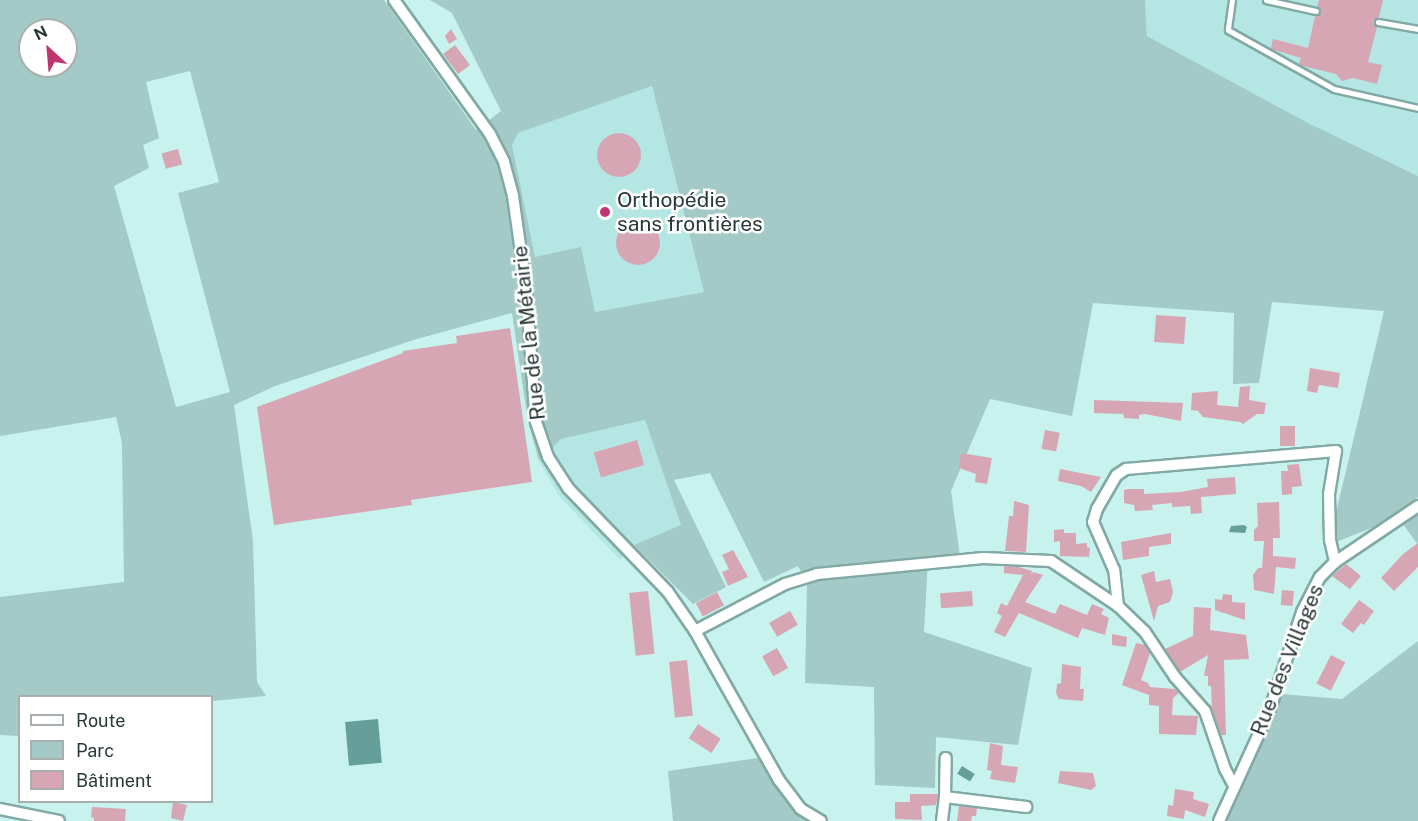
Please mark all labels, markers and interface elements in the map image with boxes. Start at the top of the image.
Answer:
north arrow [18,18,78,78]
text: N [31,22,51,44]
place label: Orthopédie sans frontières [617,187,763,237]
marker: Orthopédie sans frontières [598,205,612,219]
street label: Rue de la Métairie [507,244,551,422]
street label: Rue des Villages [1245,580,1329,740]
legend [18,695,213,803]
text: Route [76,710,125,731]
text: Parc [76,740,114,761]
text: Bâtiment [76,770,152,791]

